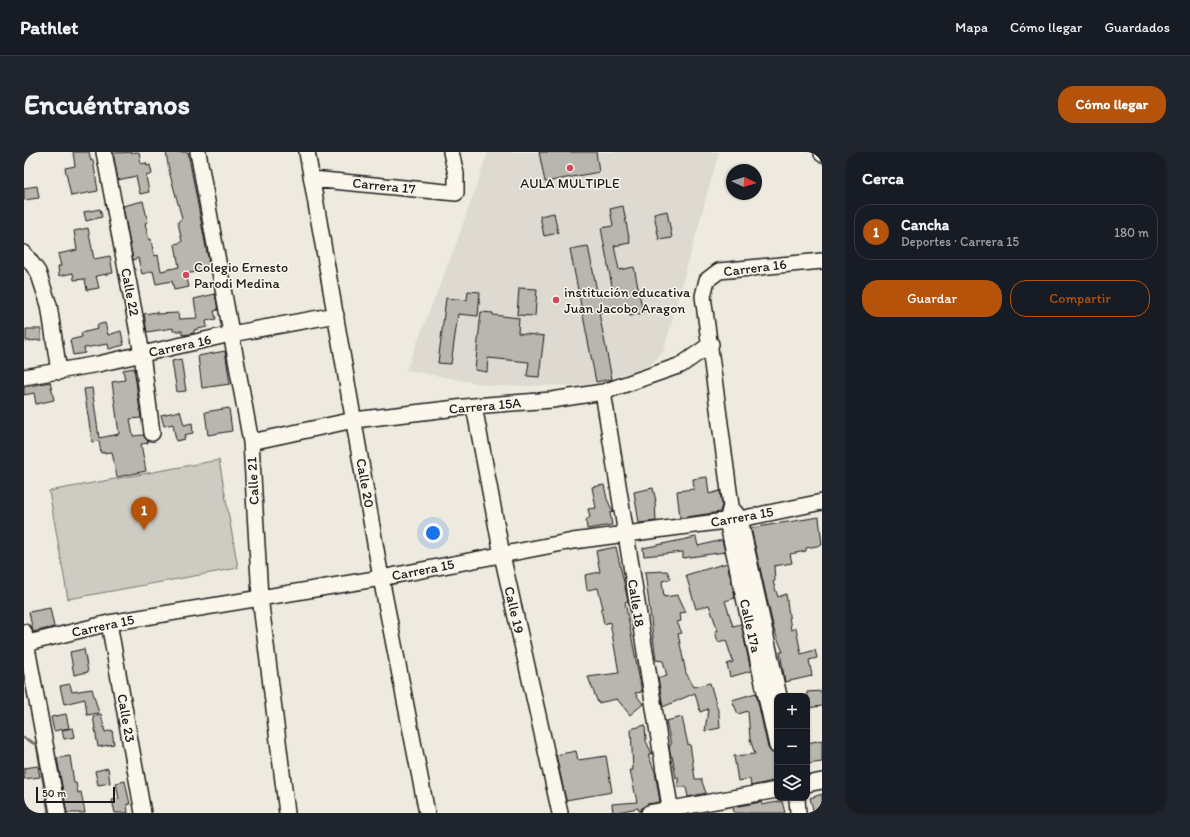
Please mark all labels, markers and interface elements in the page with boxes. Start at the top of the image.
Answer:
text: Pathlet [20,16,78,39]
text: Mapa [955,19,988,36]
text: Cómo llegar [1010,19,1082,36]
text: Guardados [1104,19,1170,36]
button: Cómo llegar [1058,86,1166,123]
text: Encuéntranos [24,87,190,121]
marker: AULA MULTIPLE [565,163,575,173]
north arrow [726,164,762,200]
text: Cerca [862,168,904,188]
street label: Carrera 17 [352,174,416,198]
place label: AULA MULTIPLE [520,175,620,192]
text: Cancha [901,216,949,234]
text: 1 [873,225,879,240]
text: 180 m [1114,225,1149,240]
text: Deportes · Carrera 15 [901,234,1019,249]
street label: Carrera 16 [722,256,788,280]
place label: Colegio Ernesto Parodi Medina [194,259,288,292]
street label: Calle 22 [117,266,143,318]
marker: Colegio Ernesto Parodi Medina [181,270,191,280]
button: Guardar [862,280,1002,317]
button: Compartir [1010,280,1150,317]
place label: institución educativa Juan Jacobo Aragon [564,284,691,317]
marker: institución educativa Juan Jacobo Aragon [551,295,561,305]
street label: Carrera 16 [147,331,213,361]
street label: Carrera 15A [448,394,522,418]
street label: Calle 21 [243,456,263,505]
street label: Calle 20 [352,457,378,509]
pin: 1 [131,497,157,530]
street label: Carrera 15 [709,503,775,531]
your location [423,523,443,543]
street label: Carrera 15 [390,556,456,584]
street label: Calle 18 [624,578,648,628]
street label: Calle 19 [500,585,528,635]
street label: Calle 17a [736,597,765,655]
street label: Carrera 15 [70,611,136,641]
street label: Calle 23 [113,692,139,744]
map controls [774,693,810,801]
button: + [774,693,810,729]
button: − [774,729,810,765]
button: layers [774,765,810,801]
scale bar [36,785,115,804]
text: 50 m [42,787,66,800]

